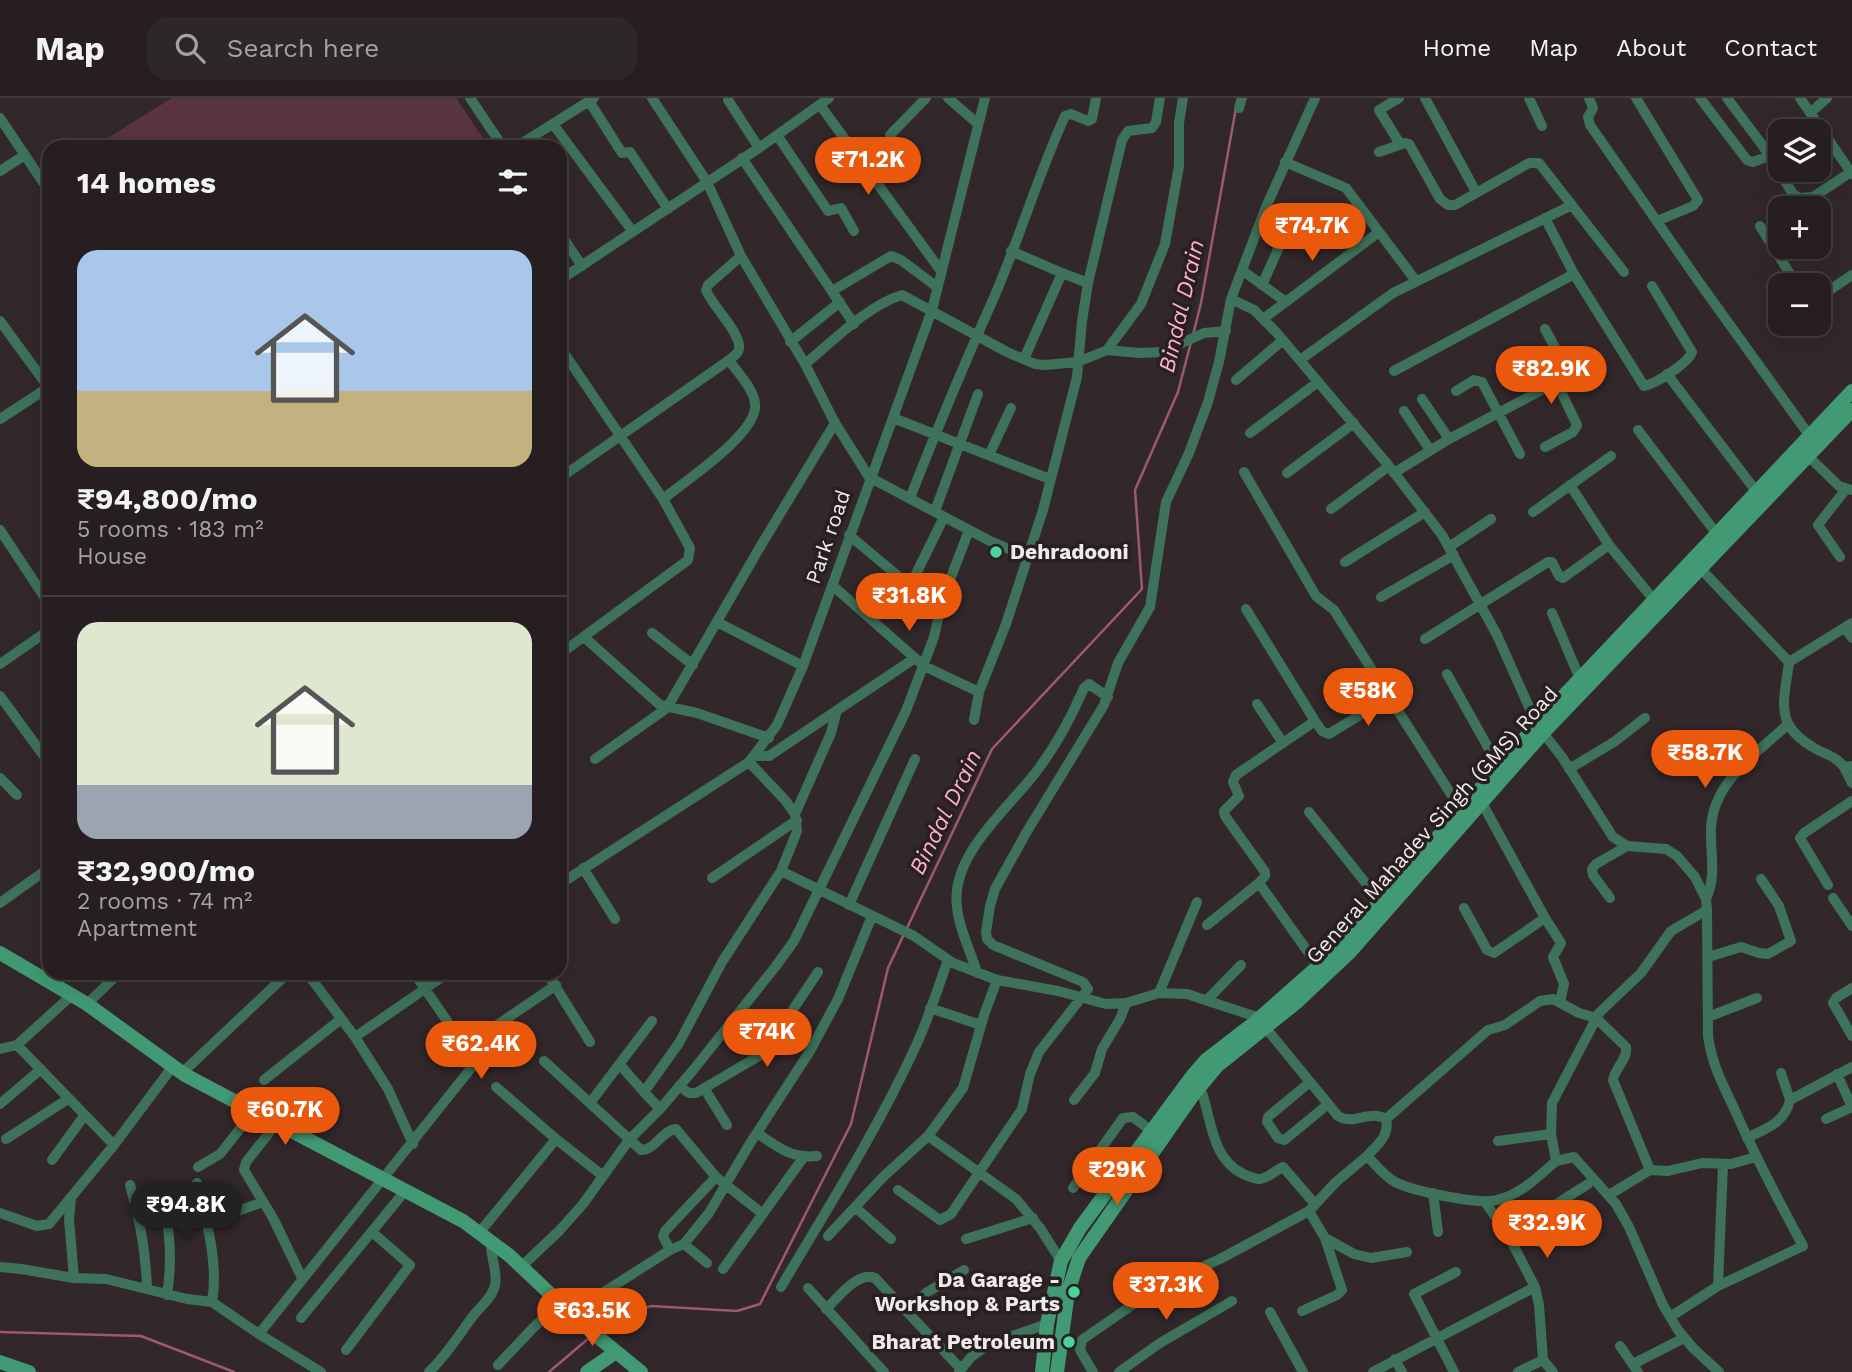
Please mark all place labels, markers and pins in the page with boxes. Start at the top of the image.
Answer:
pin: ₹71.2K [811,138,925,197]
pin: ₹74.7K [1255,204,1369,263]
pin: ₹82.9K [1494,346,1608,406]
place label: Dehradooni [1010,539,1129,564]
marker: Dehradooni [988,544,1004,560]
pin: ₹31.8K [852,574,966,633]
pin: ₹58K [1327,668,1409,728]
pin: ₹58.7K [1648,730,1762,790]
pin: ₹74K [726,1010,808,1069]
pin: ₹62.4K [424,1021,538,1081]
pin: ₹60.7K [228,1088,342,1147]
pin: ₹29K [1076,1148,1158,1207]
pin: ₹94.8K [129,1182,243,1242]
pin: ₹32.9K [1490,1200,1604,1260]
pin: ₹37.3K [1109,1262,1223,1322]
place label: Da Garage - Workshop & Parts [875,1267,1060,1316]
marker: Da Garage - Workshop & Parts [1066,1284,1082,1300]
pin: ₹63.5K [535,1288,649,1348]
place label: Bharat Petroleum [871,1329,1055,1354]
marker: Bharat Petroleum [1061,1334,1077,1350]

